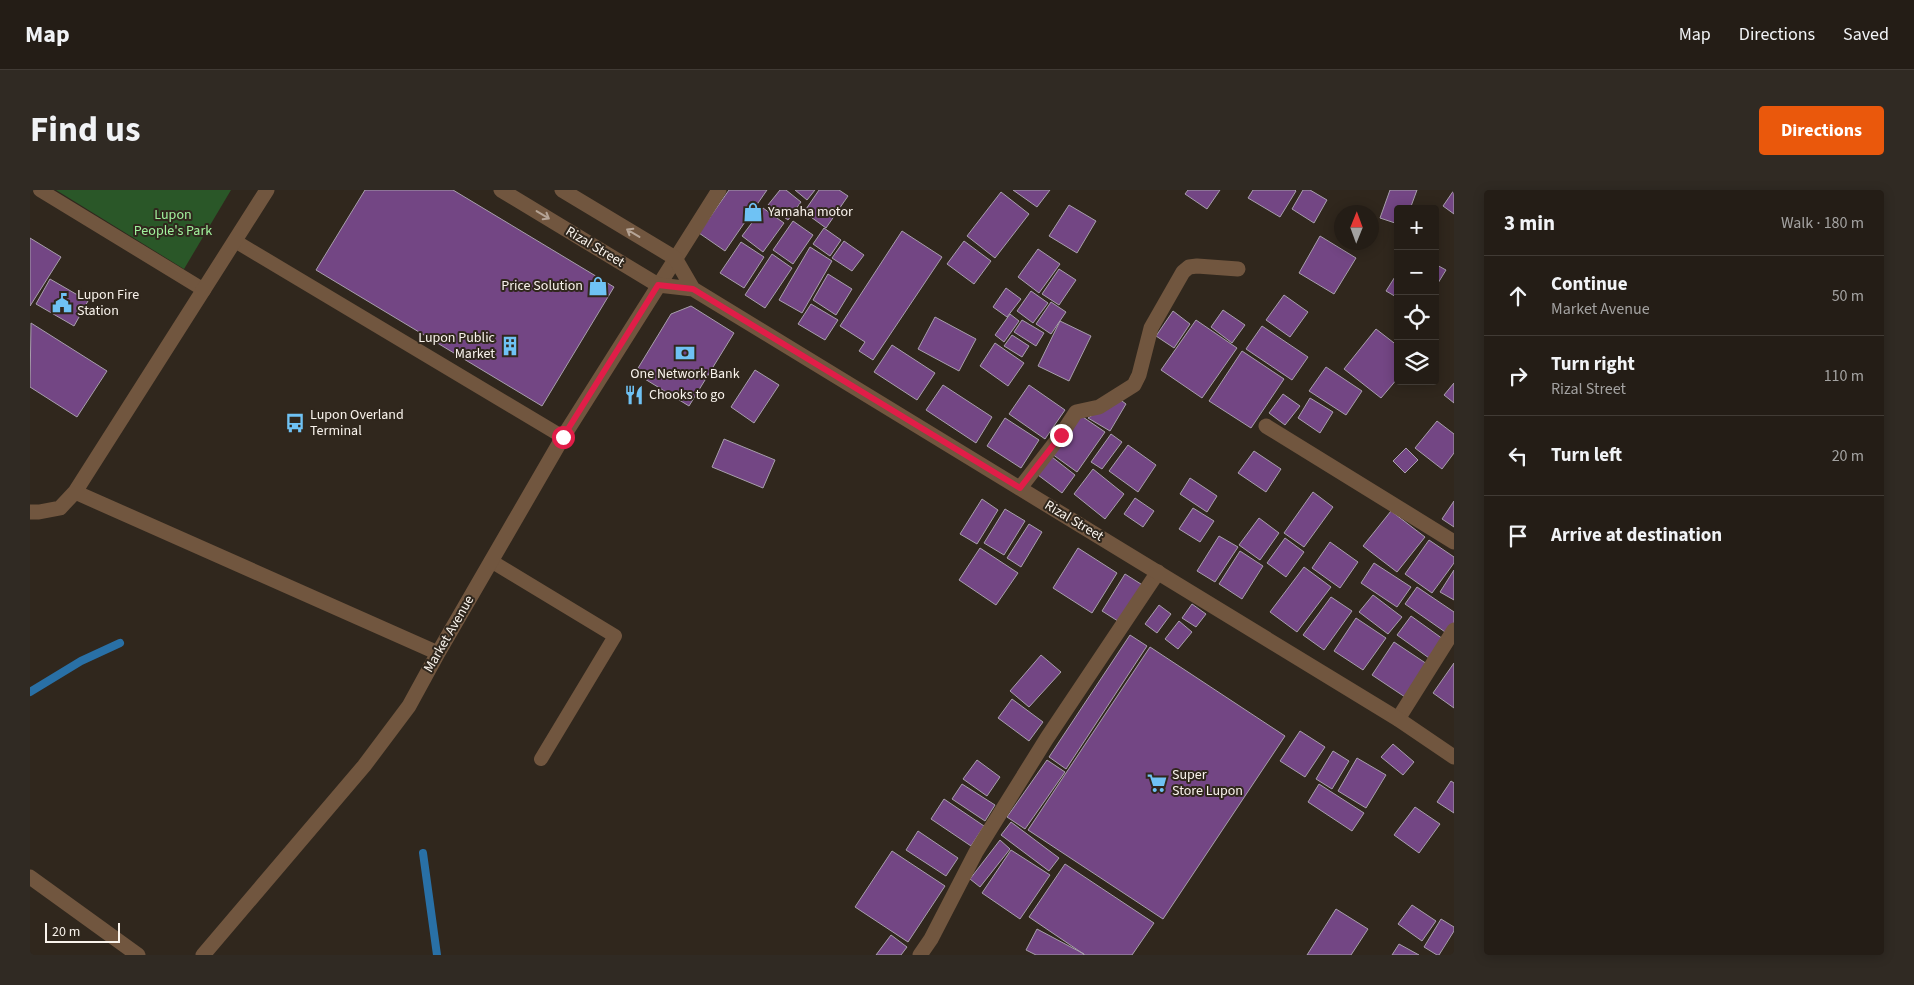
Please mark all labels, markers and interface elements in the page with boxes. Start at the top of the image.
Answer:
text: Map [25,17,70,52]
text: Map [1679,22,1711,47]
text: Directions [1739,22,1815,47]
text: Saved [1843,22,1889,47]
text: Find us [30,105,140,155]
button: Directions [1759,106,1884,155]
shop icon: Yamaha motor [742,201,764,223]
place label: Yamaha motor [767,202,853,222]
park label: Lupon People's Park [134,205,212,241]
north arrow [1334,205,1379,250]
map controls [1394,205,1439,385]
button: + [1394,205,1439,250]
text: 3 min [1504,208,1555,238]
one-way arrow [536,211,550,221]
text: Walk · 180 m [1781,212,1864,234]
street label: Rizal Street [562,222,628,273]
one-way arrow [627,227,641,237]
button: − [1394,250,1439,295]
text: Continue [1551,271,1628,298]
shop icon: Price Solution [587,275,609,297]
place label: Price Solution [501,276,583,296]
icon: ahead [1504,282,1532,310]
place label: Lupon Fire Station [77,285,139,321]
text: 50 m [1832,285,1864,307]
public building icon: Lupon Fire Station [51,292,73,314]
button: locate [1394,295,1439,340]
text: Market Avenue [1551,298,1650,320]
place label: Lupon Public Market [418,328,496,364]
building icon: Lupon Public Market [499,335,521,357]
button: layers [1394,340,1439,385]
bank icon: One Network Bank [674,342,696,364]
text: Turn right [1551,351,1635,378]
icon: right [1504,362,1532,390]
place label: One Network Bank [630,364,740,384]
text: 110 m [1824,365,1864,387]
text: Rizal Street [1551,378,1626,400]
restaurant icon: Chooks to go [623,384,645,406]
place label: Chooks to go [649,385,725,405]
place label: Lupon Overland Terminal [310,405,404,441]
bus stop icon: Lupon Overland Terminal [284,412,306,434]
route end [1050,424,1073,447]
route start [552,426,575,449]
icon: left [1504,442,1532,470]
text: Turn left [1551,442,1622,469]
text: 20 m [1832,445,1864,467]
street label: Rizal Street [1041,496,1107,547]
icon: arrive [1504,522,1532,550]
text: Arrive at destination [1551,522,1722,549]
street label: Market Avenue [419,592,479,676]
place label: Super Store Lupon [1172,765,1243,801]
supermarket icon: Super Store Lupon [1146,772,1168,794]
scale bar [45,920,120,943]
text: 20 m [52,922,80,942]

